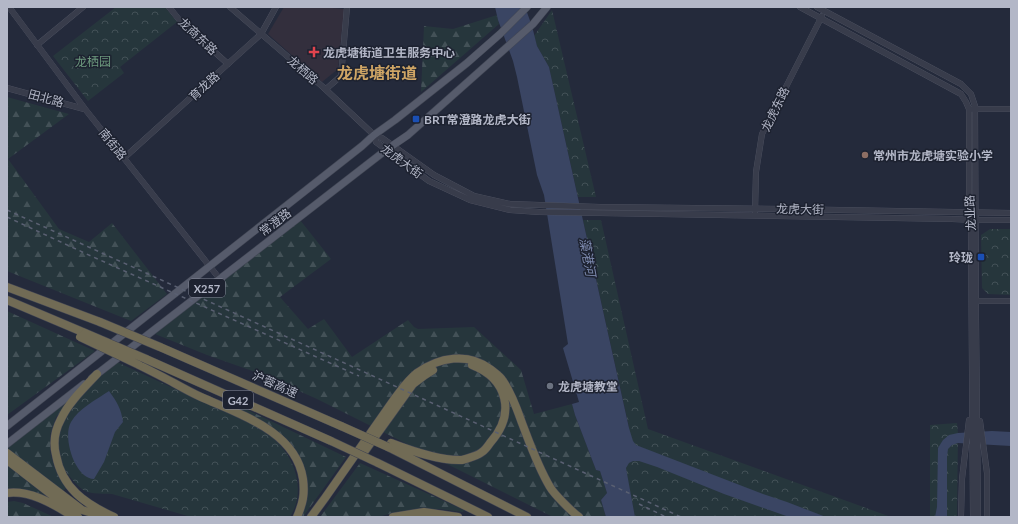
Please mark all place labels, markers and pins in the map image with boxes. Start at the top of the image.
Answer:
place label: 龙虎塘街道卫生服务中心 [323,45,455,60]
marker: 龙虎塘街道卫生服务中心 [308,46,320,58]
place label: BRT常澄路龙虎大街 [424,112,531,127]
marker: BRT常澄路龙虎大街 [411,114,421,124]
place label: 常州市龙虎塘实验小学 [873,148,993,163]
marker: 常州市龙虎塘实验小学 [860,150,870,160]
place label: 玲珑 [949,250,973,265]
marker: 玲珑 [976,252,986,262]
place label: 龙虎塘教堂 [558,379,618,394]
marker: 龙虎塘教堂 [545,381,555,391]

